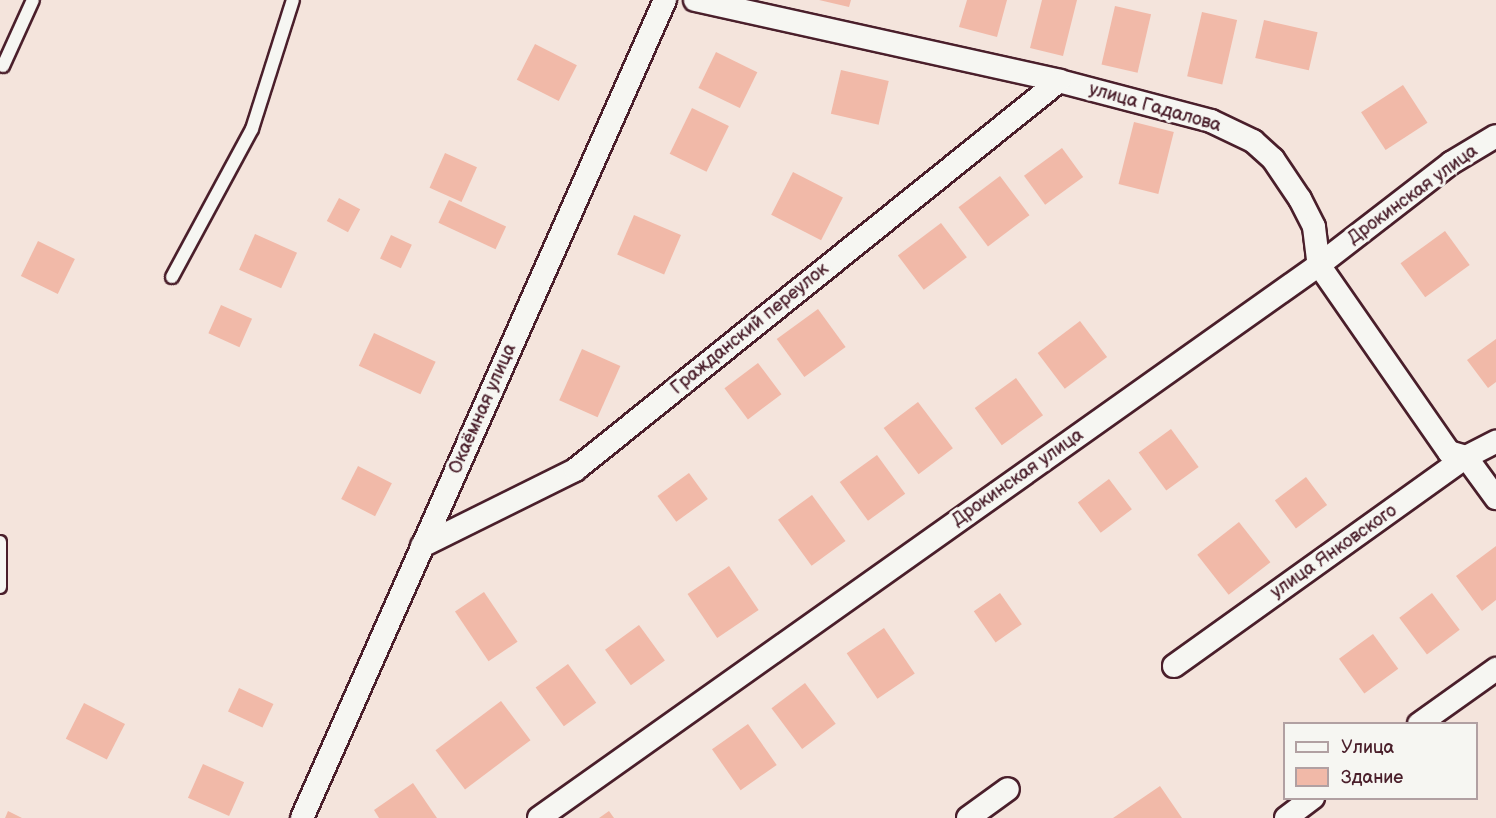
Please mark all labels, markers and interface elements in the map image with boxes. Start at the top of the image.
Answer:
street label: улица Гадалова [1086,79,1224,137]
street label: Дрокинская улица [1344,141,1482,249]
street label: Гражданский переулок [667,259,833,399]
street label: Окаёмная улица [445,341,521,477]
street label: Дрокинская улица [948,425,1088,531]
street label: улица Янковского [1267,500,1401,604]
legend [1283,722,1478,800]
text: Улица [1341,737,1394,758]
text: Здание [1341,767,1403,788]

